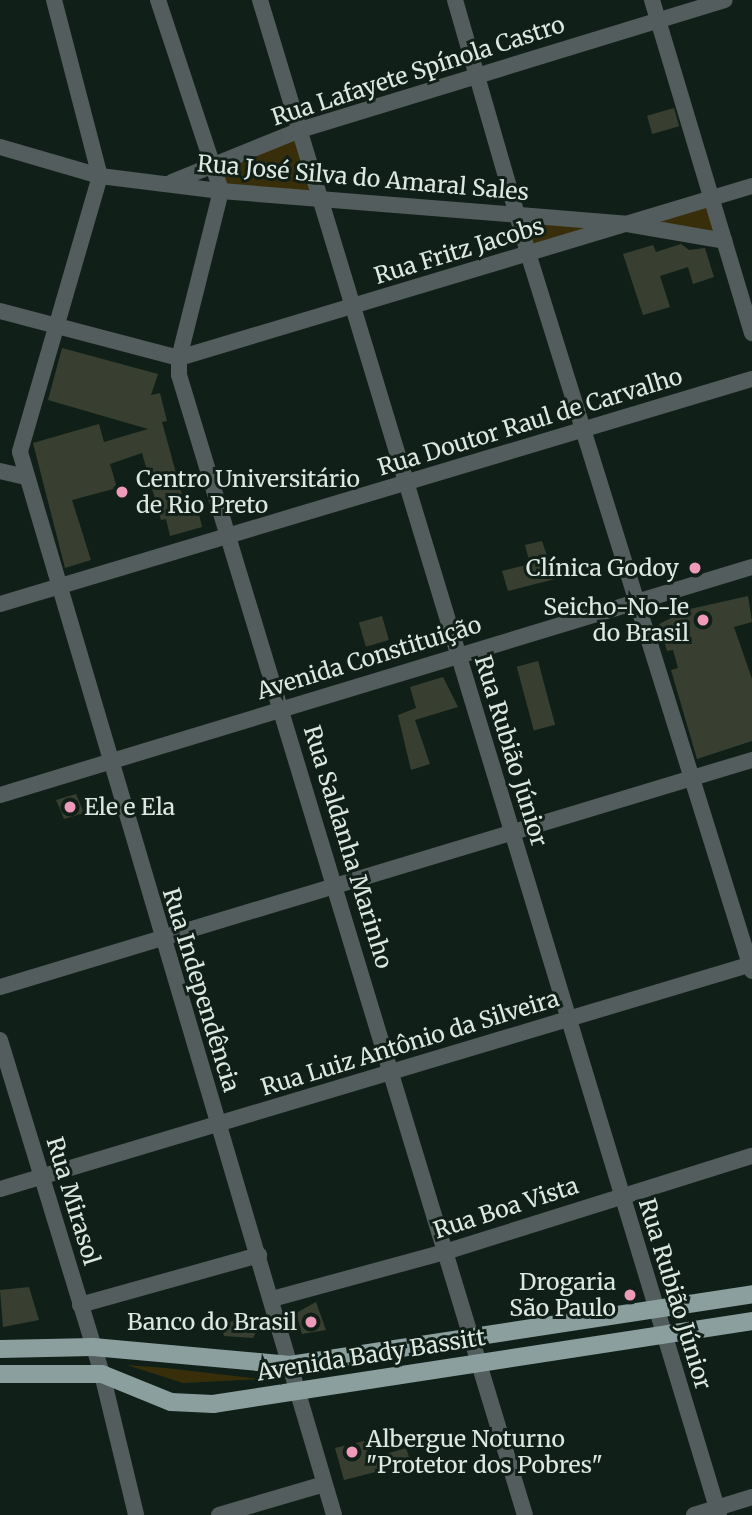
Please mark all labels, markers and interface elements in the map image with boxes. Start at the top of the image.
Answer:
street label: Rua Lafayete Spínola Castro [268,11,568,131]
street label: Rua José Silva do Amaral Sales [196,150,530,206]
street label: Rua Fritz Jacobs [371,212,547,290]
street label: Rua Doutor Raul de Carvalho [374,362,686,482]
place label: Centro Universitário de Rio Preto [136,465,360,519]
marker: Centro Universitário de Rio Preto [114,484,130,500]
place label: Clínica Godoy [526,554,679,582]
marker: Clínica Godoy [685,558,705,578]
place label: Seicho-No-Ie do Brasil [543,593,689,647]
street label: Avenida Constituição [254,611,484,705]
marker: Seicho-No-Ie do Brasil [695,612,711,628]
street label: Rua Rubião Júnior [469,652,553,850]
street label: Rua Saldanha Marinho [298,722,398,972]
place label: Ele e Ela [84,793,175,821]
marker: Ele e Ela [62,799,78,815]
street label: Rua Independência [157,885,245,1095]
street label: Rua Luiz Antônio da Silveira [258,984,562,1102]
street label: Rua Mirasol [40,1134,106,1268]
street label: Rua Boa Vista [430,1172,582,1244]
street label: Rua Rubião Júnior [633,1195,717,1393]
place label: Drogaria São Paulo [509,1268,616,1322]
marker: Drogaria São Paulo [622,1287,638,1303]
place label: Banco do Brasil [127,1308,297,1336]
marker: Banco do Brasil [303,1314,319,1330]
street label: Avenida Bady Bassitt [255,1323,487,1387]
place label: Albergue Noturno "Protetor dos Pobres" [366,1425,603,1479]
marker: Albergue Noturno "Protetor dos Pobres" [344,1444,360,1460]

